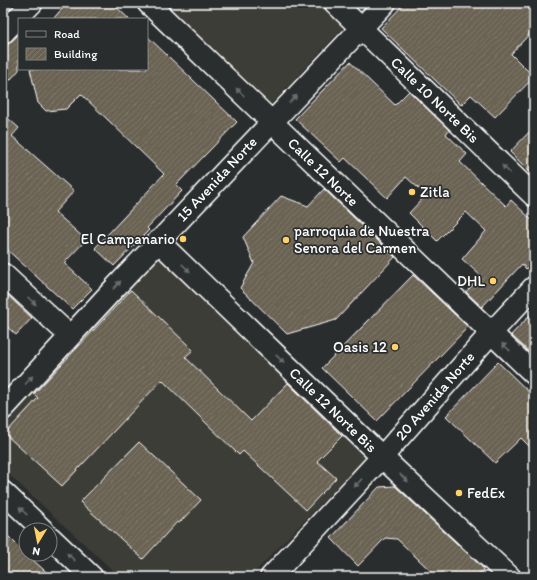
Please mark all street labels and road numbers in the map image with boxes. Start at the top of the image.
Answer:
street label: Calle 10 Norte Bis [387,53,483,147]
street label: 15 Avenida Norte [173,133,261,225]
street label: Calle 12 Norte [284,134,362,210]
street label: 20 Avenida Norte [392,348,478,444]
street label: Calle 12 Norte Bis [286,364,381,456]

